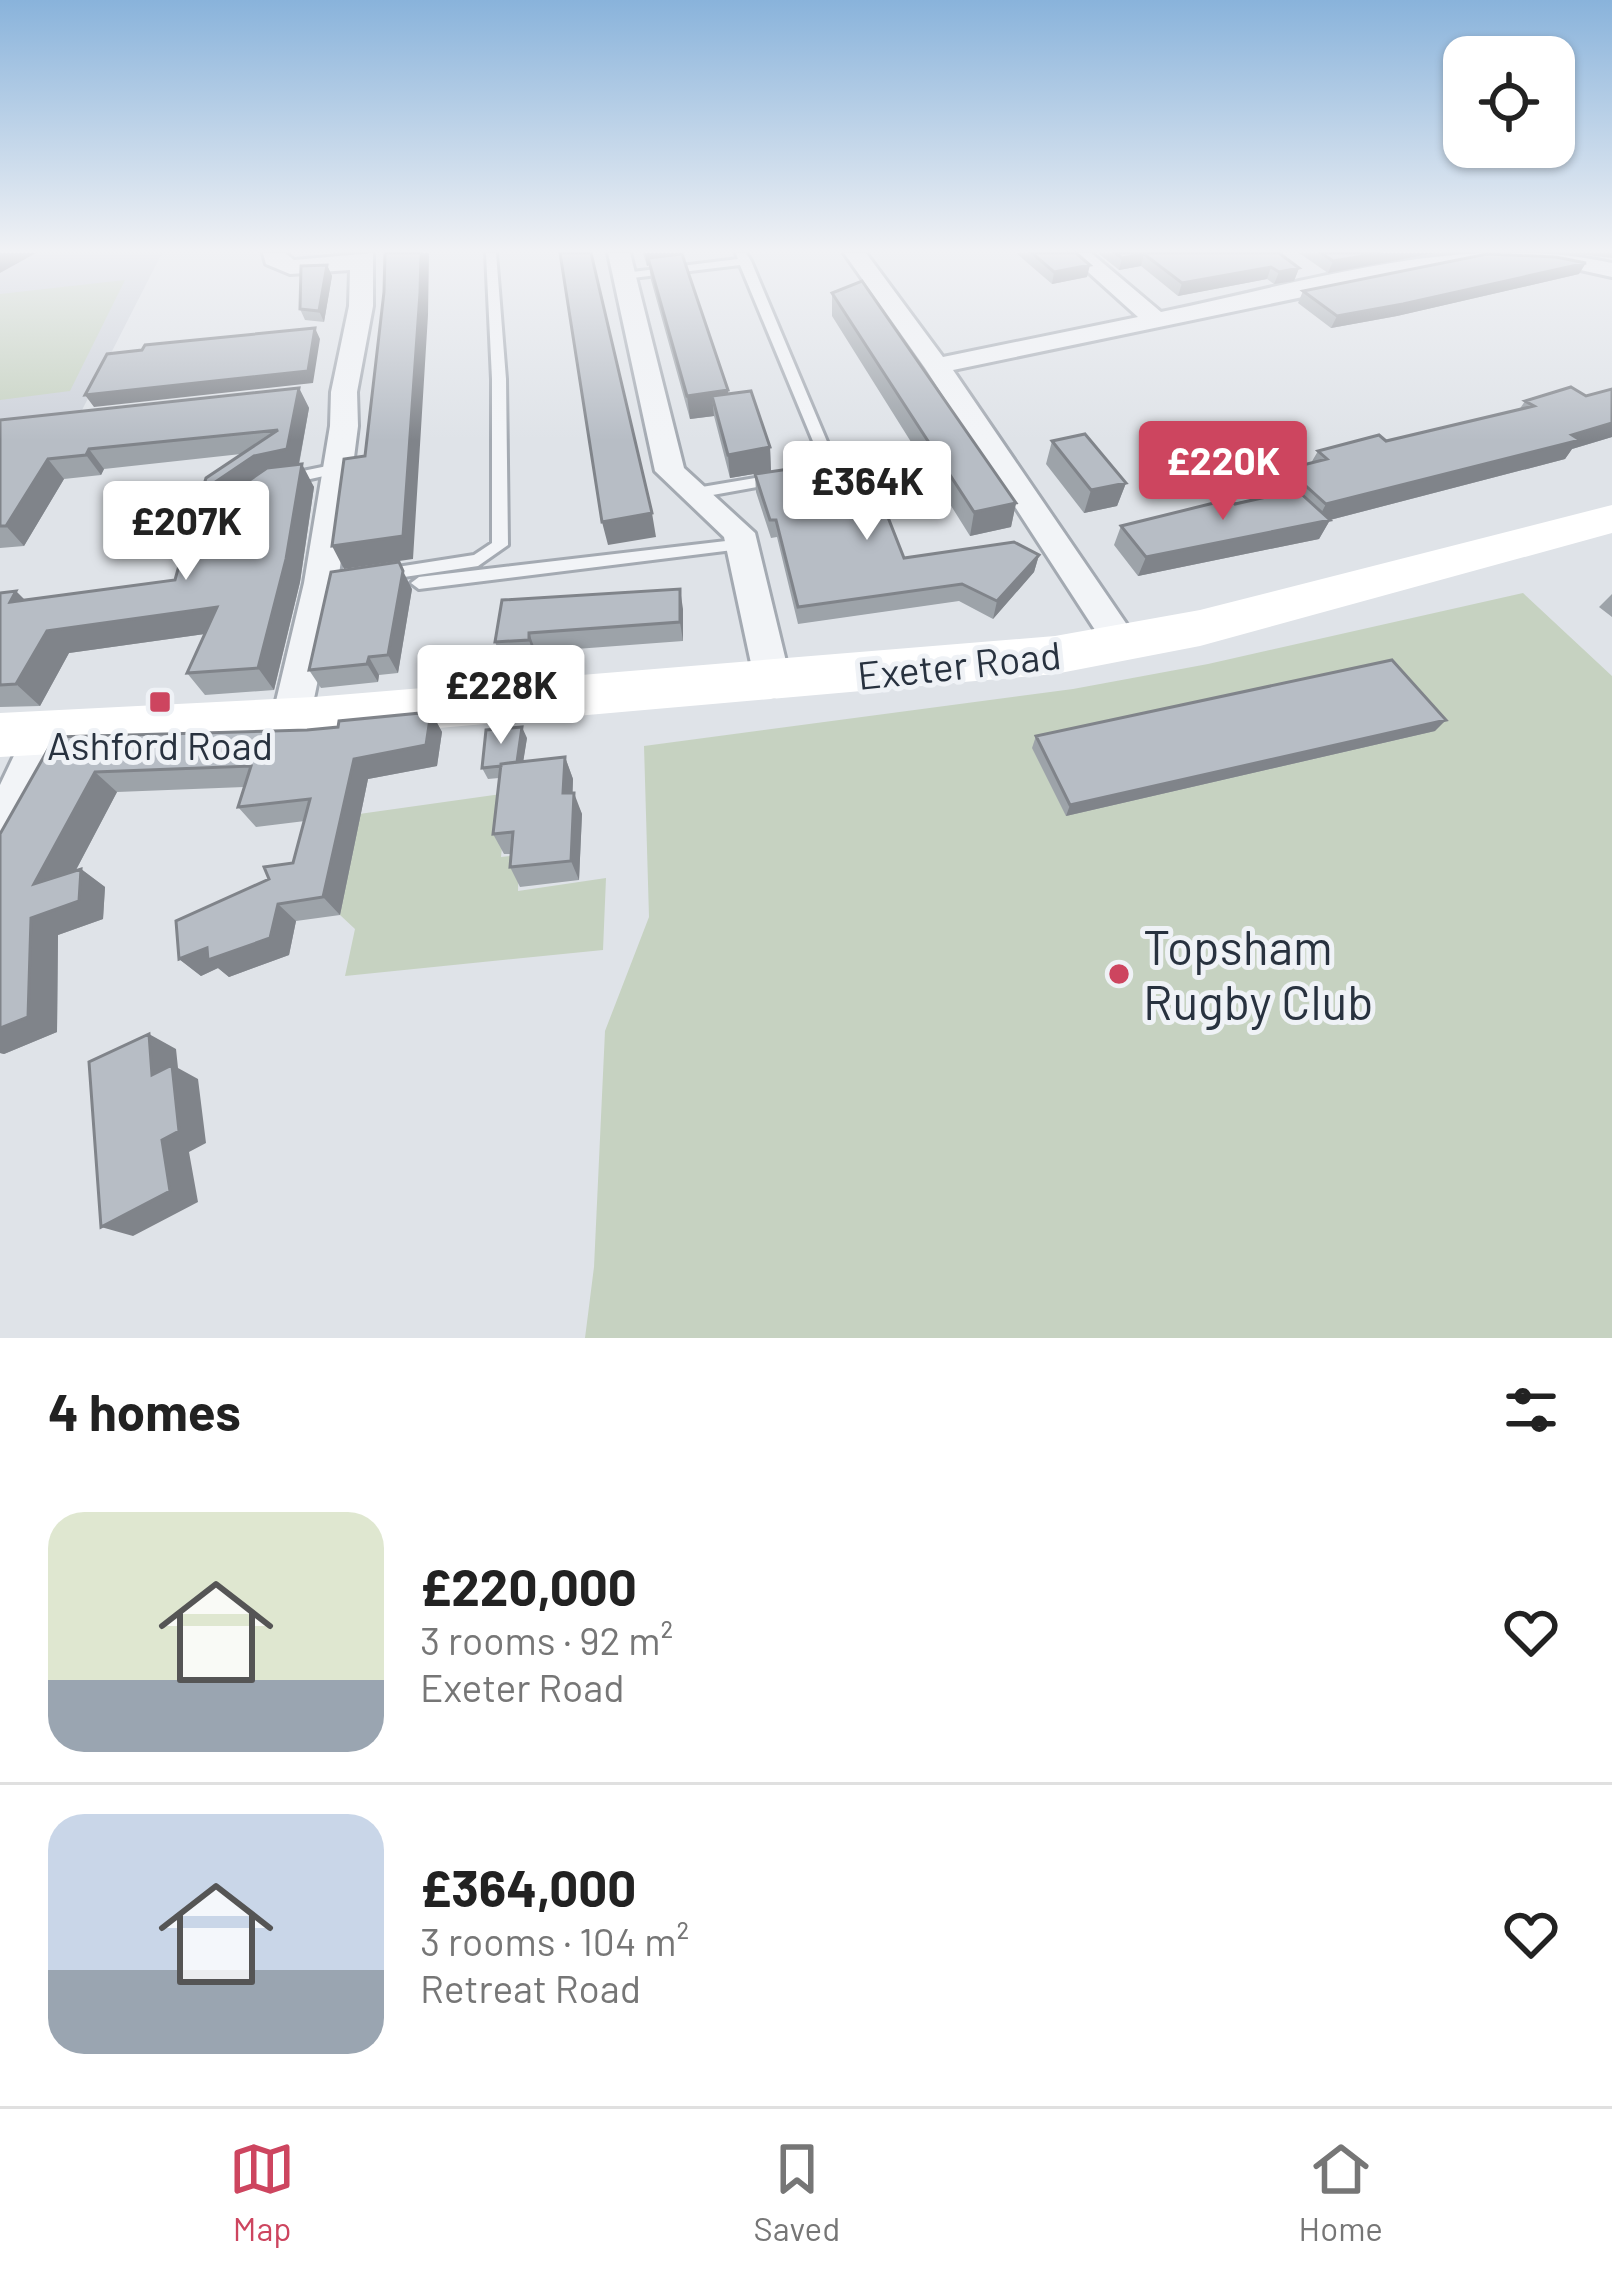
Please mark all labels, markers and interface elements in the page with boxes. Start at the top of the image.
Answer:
map controls [1443,36,1575,168]
button: locate [1443,36,1575,168]
pin: £220K [1139,421,1307,523]
text: £220K [1166,436,1280,483]
pin: £364K [783,441,951,543]
text: £364K [810,456,924,503]
pin: £207K [102,481,270,583]
text: £207K [130,496,242,543]
street label: Exeter Road [855,630,1063,698]
pin: £228K [417,645,585,747]
text: £228K [444,660,558,707]
marker: Ashford Road [147,689,173,715]
place label: Ashford Road [47,721,273,768]
place label: Topsham Rugby Club [1143,917,1373,1030]
marker: Topsham Rugby Club [1106,961,1132,987]
icon: filters [1498,1377,1564,1443]
text: 4 homes [48,1380,241,1441]
text: £220,000 [420,1555,637,1616]
icon: home [144,1560,288,1704]
icon: heart [1498,1599,1564,1665]
text: 3 rooms · 92 m² [420,1616,673,1663]
text: Exeter Road [420,1663,625,1710]
text: £364,000 [420,1856,636,1917]
icon: home [144,1862,288,2006]
icon: heart [1498,1901,1564,1967]
text: 3 rooms · 104 m² [420,1917,689,1964]
text: Retreat Road [420,1964,641,2011]
tab: Map [229,2136,295,2248]
tab: Saved [754,2136,840,2248]
tab: Home [1299,2136,1383,2248]

